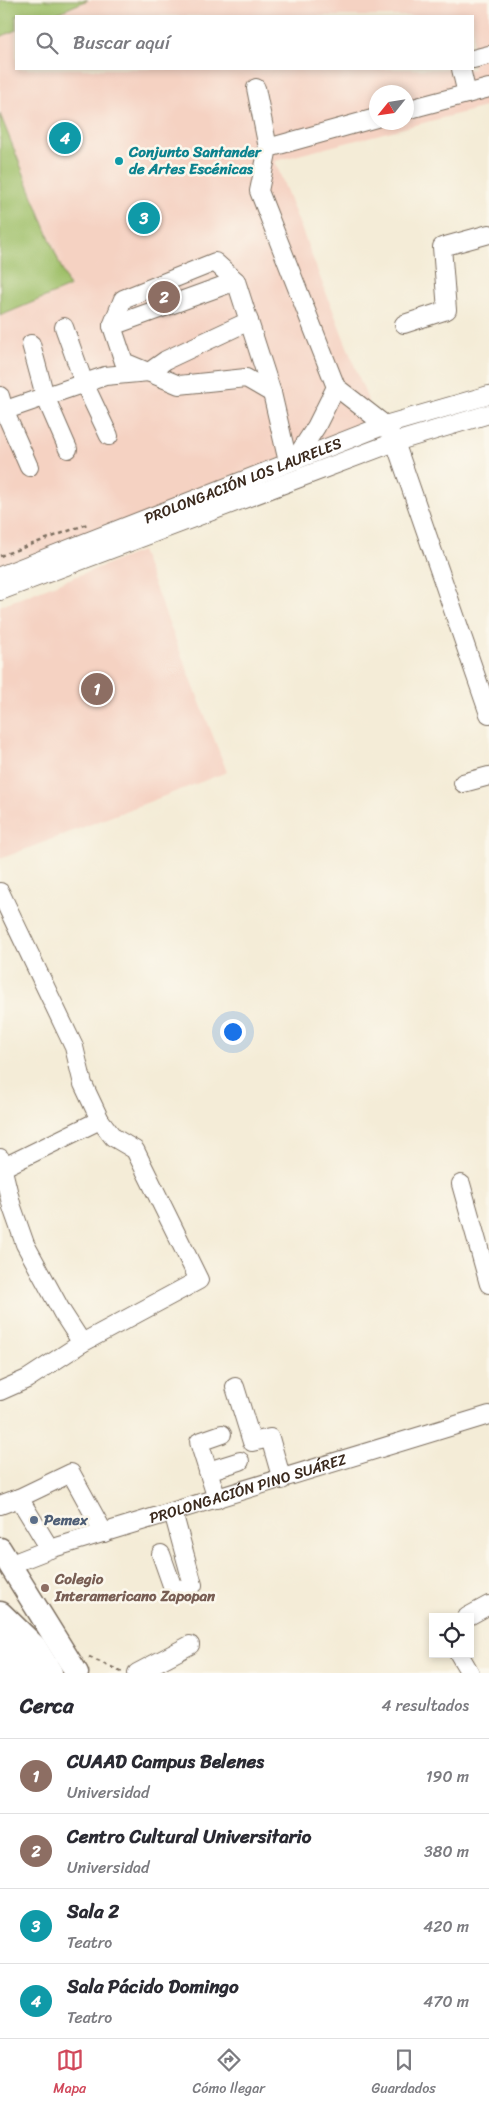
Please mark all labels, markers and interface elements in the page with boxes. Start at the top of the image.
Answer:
search box [15,15,474,70]
text: Buscar aquí [73,26,170,59]
icon: search [33,29,61,57]
north arrow [369,85,414,130]
pin: 4 [49,119,81,157]
place label: Conjunto Santander de Artes Escénicas [128,139,263,182]
marker: Conjunto Santander de Artes Escénicas [113,155,125,167]
pin: 3 [128,199,160,237]
pin: 2 [148,278,180,316]
street label: PROLONGACIÓN LOS LAURELES [140,430,346,531]
pin: 1 [81,670,113,708]
your location [220,1019,246,1045]
street label: PROLONGACIÓN PINO SUÁREZ [146,1446,350,1531]
place label: Pemex [44,1507,89,1533]
marker: Pemex [28,1514,40,1526]
place label: Colegio Interamericano Zapopan [54,1566,216,1609]
marker: Colegio Interamericano Zapopan [39,1582,51,1594]
map controls [429,1613,474,1658]
button: locate [429,1613,474,1658]
text: Cerca [20,1687,74,1725]
text: 4 resultados [381,1691,469,1720]
text: CUAAD Campus Belenes [67,1745,264,1778]
text: 1 [33,1762,39,1791]
text: 190 m [426,1762,469,1791]
text: Universidad [67,1778,150,1807]
text: Centro Cultural Universitario [67,1820,312,1853]
text: 2 [31,1837,41,1866]
text: 380 m [424,1837,469,1866]
text: Universidad [67,1853,150,1882]
text: Sala 2 [67,1895,119,1928]
text: 3 [32,1912,40,1941]
text: 420 m [423,1912,469,1941]
text: Teatro [67,1928,112,1957]
text: Sala Pácido Domingo [67,1970,239,2003]
text: 4 [31,1987,41,2016]
text: 470 m [423,1987,469,2016]
text: Teatro [67,2003,112,2032]
tab: Mapa [53,2046,86,2101]
tab: Cómo llegar [193,2046,265,2101]
tab: Guardados [371,2046,436,2101]

